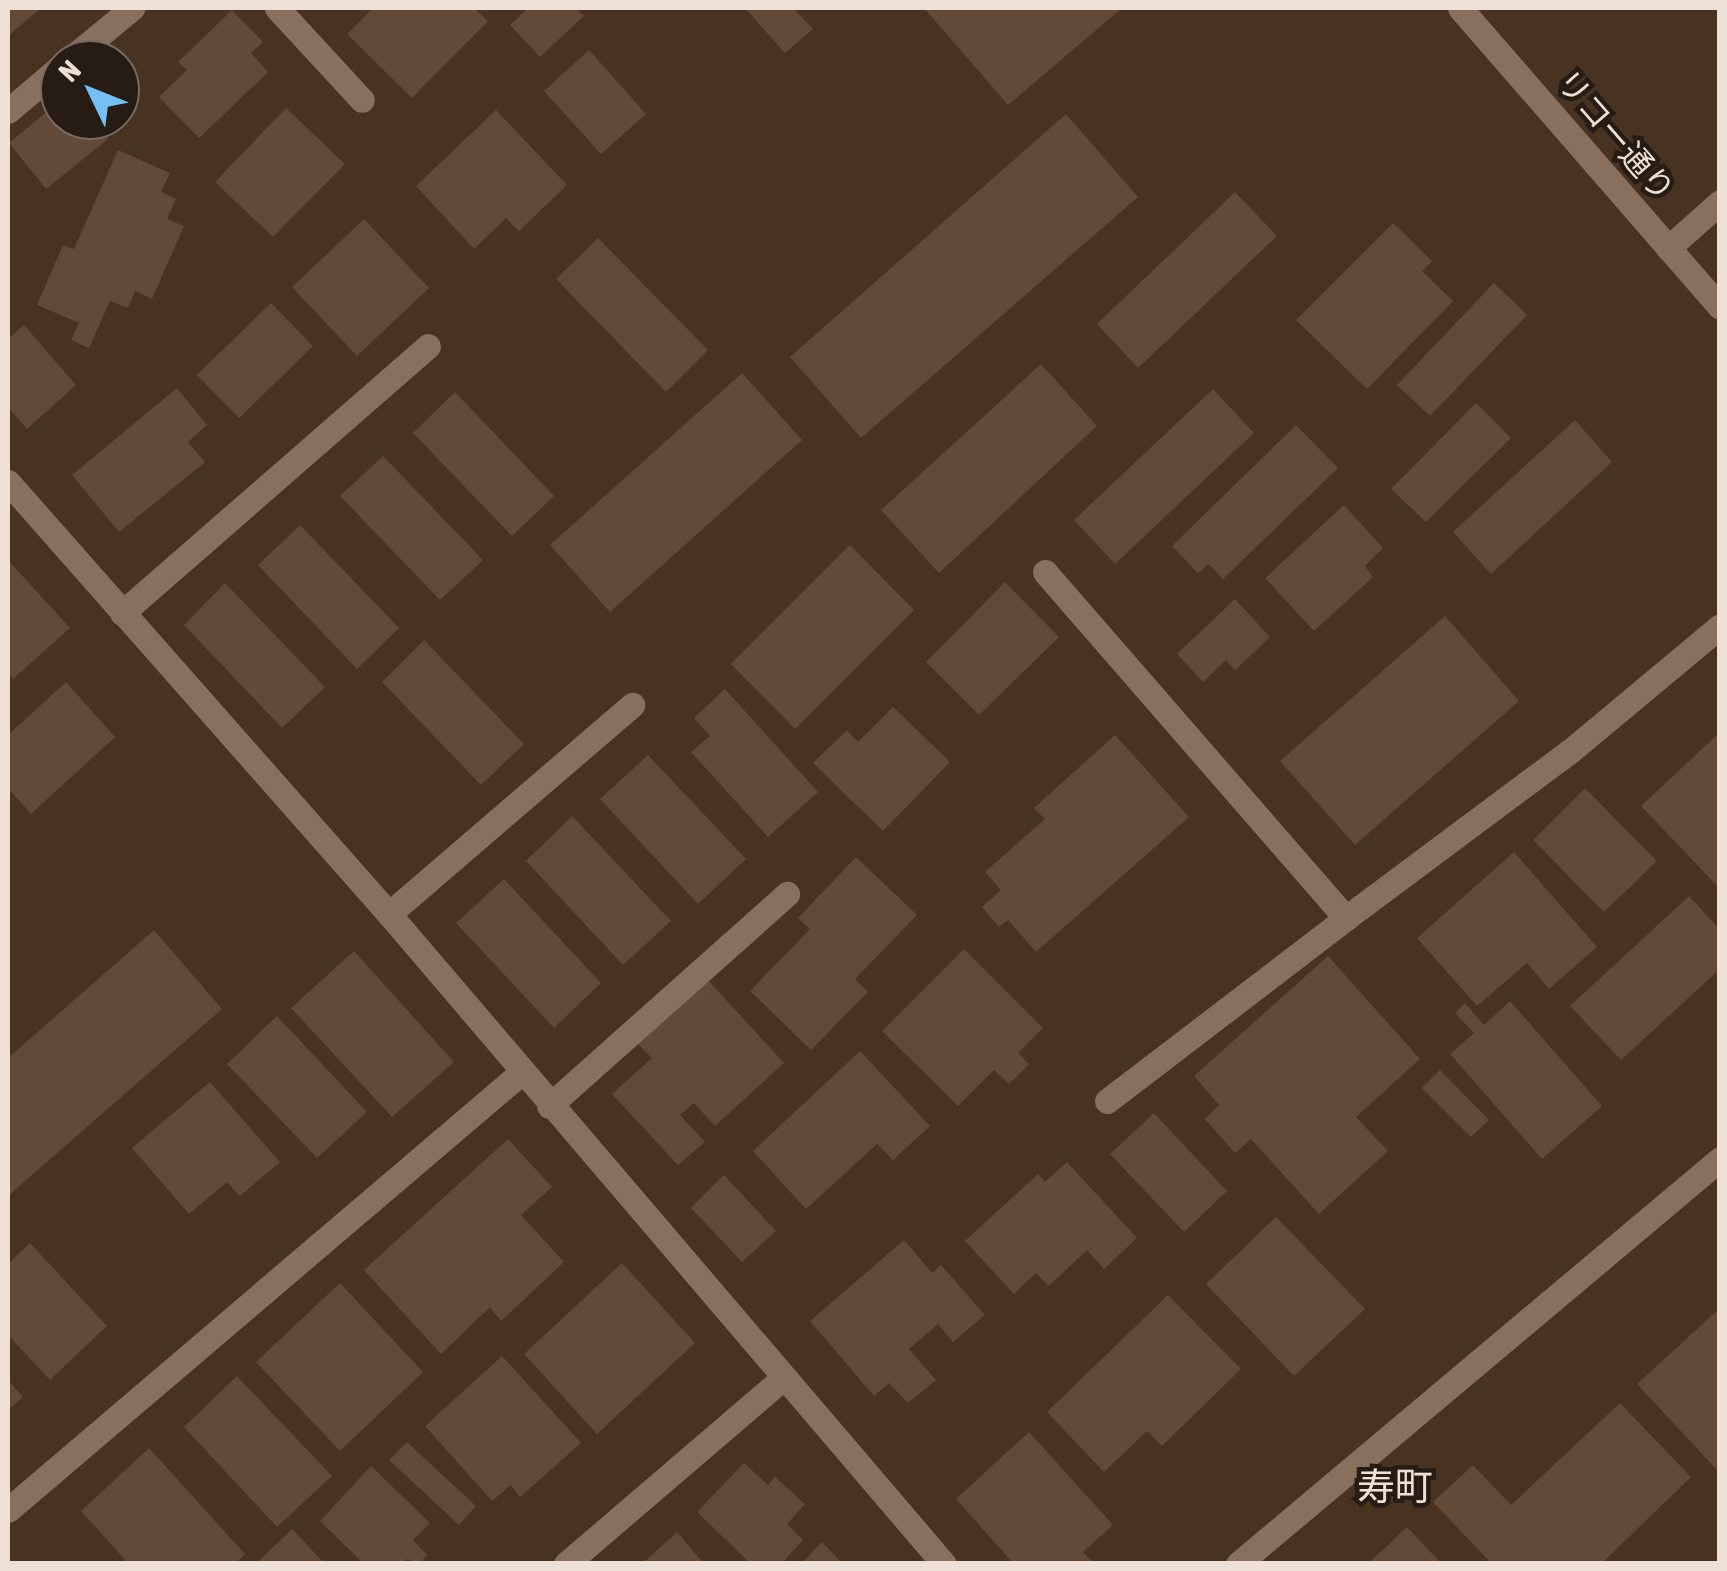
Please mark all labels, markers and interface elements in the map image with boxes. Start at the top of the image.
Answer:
north arrow [40,40,140,140]
text: N [52,54,87,88]
street label: リコー通り [1548,63,1682,209]
district label: 寿町 [1357,1464,1433,1510]

